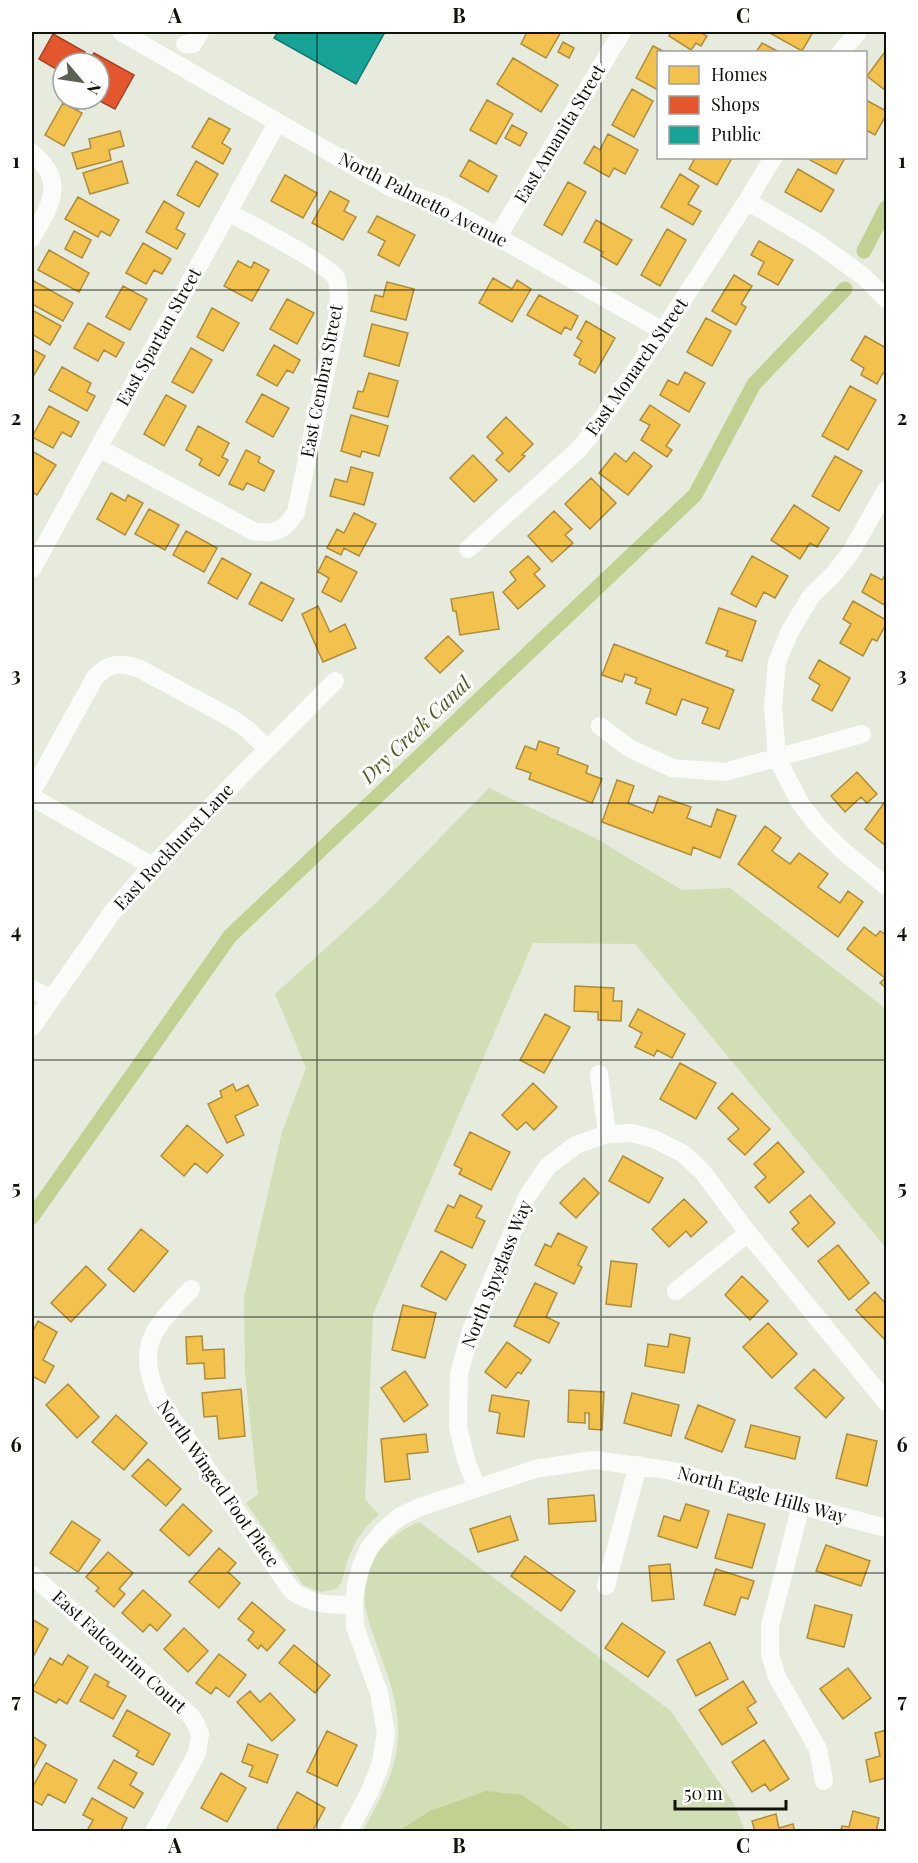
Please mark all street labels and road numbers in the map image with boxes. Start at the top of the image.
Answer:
street label: East Amanita Street [508,59,610,207]
street label: North Palmetto Avenue [335,146,512,252]
street label: East Spartan Street [110,263,206,410]
street label: East Monarch Street [580,292,693,440]
street label: East Cembra Street [294,301,348,460]
street label: East Rockhurst Lane [108,778,238,915]
street label: North Spyglass Way [455,1196,537,1351]
street label: North Winged Foot Place [152,1395,286,1572]
street label: North Eagle Hills Way [675,1460,849,1528]
street label: East Falconrim Court [47,1585,192,1718]

